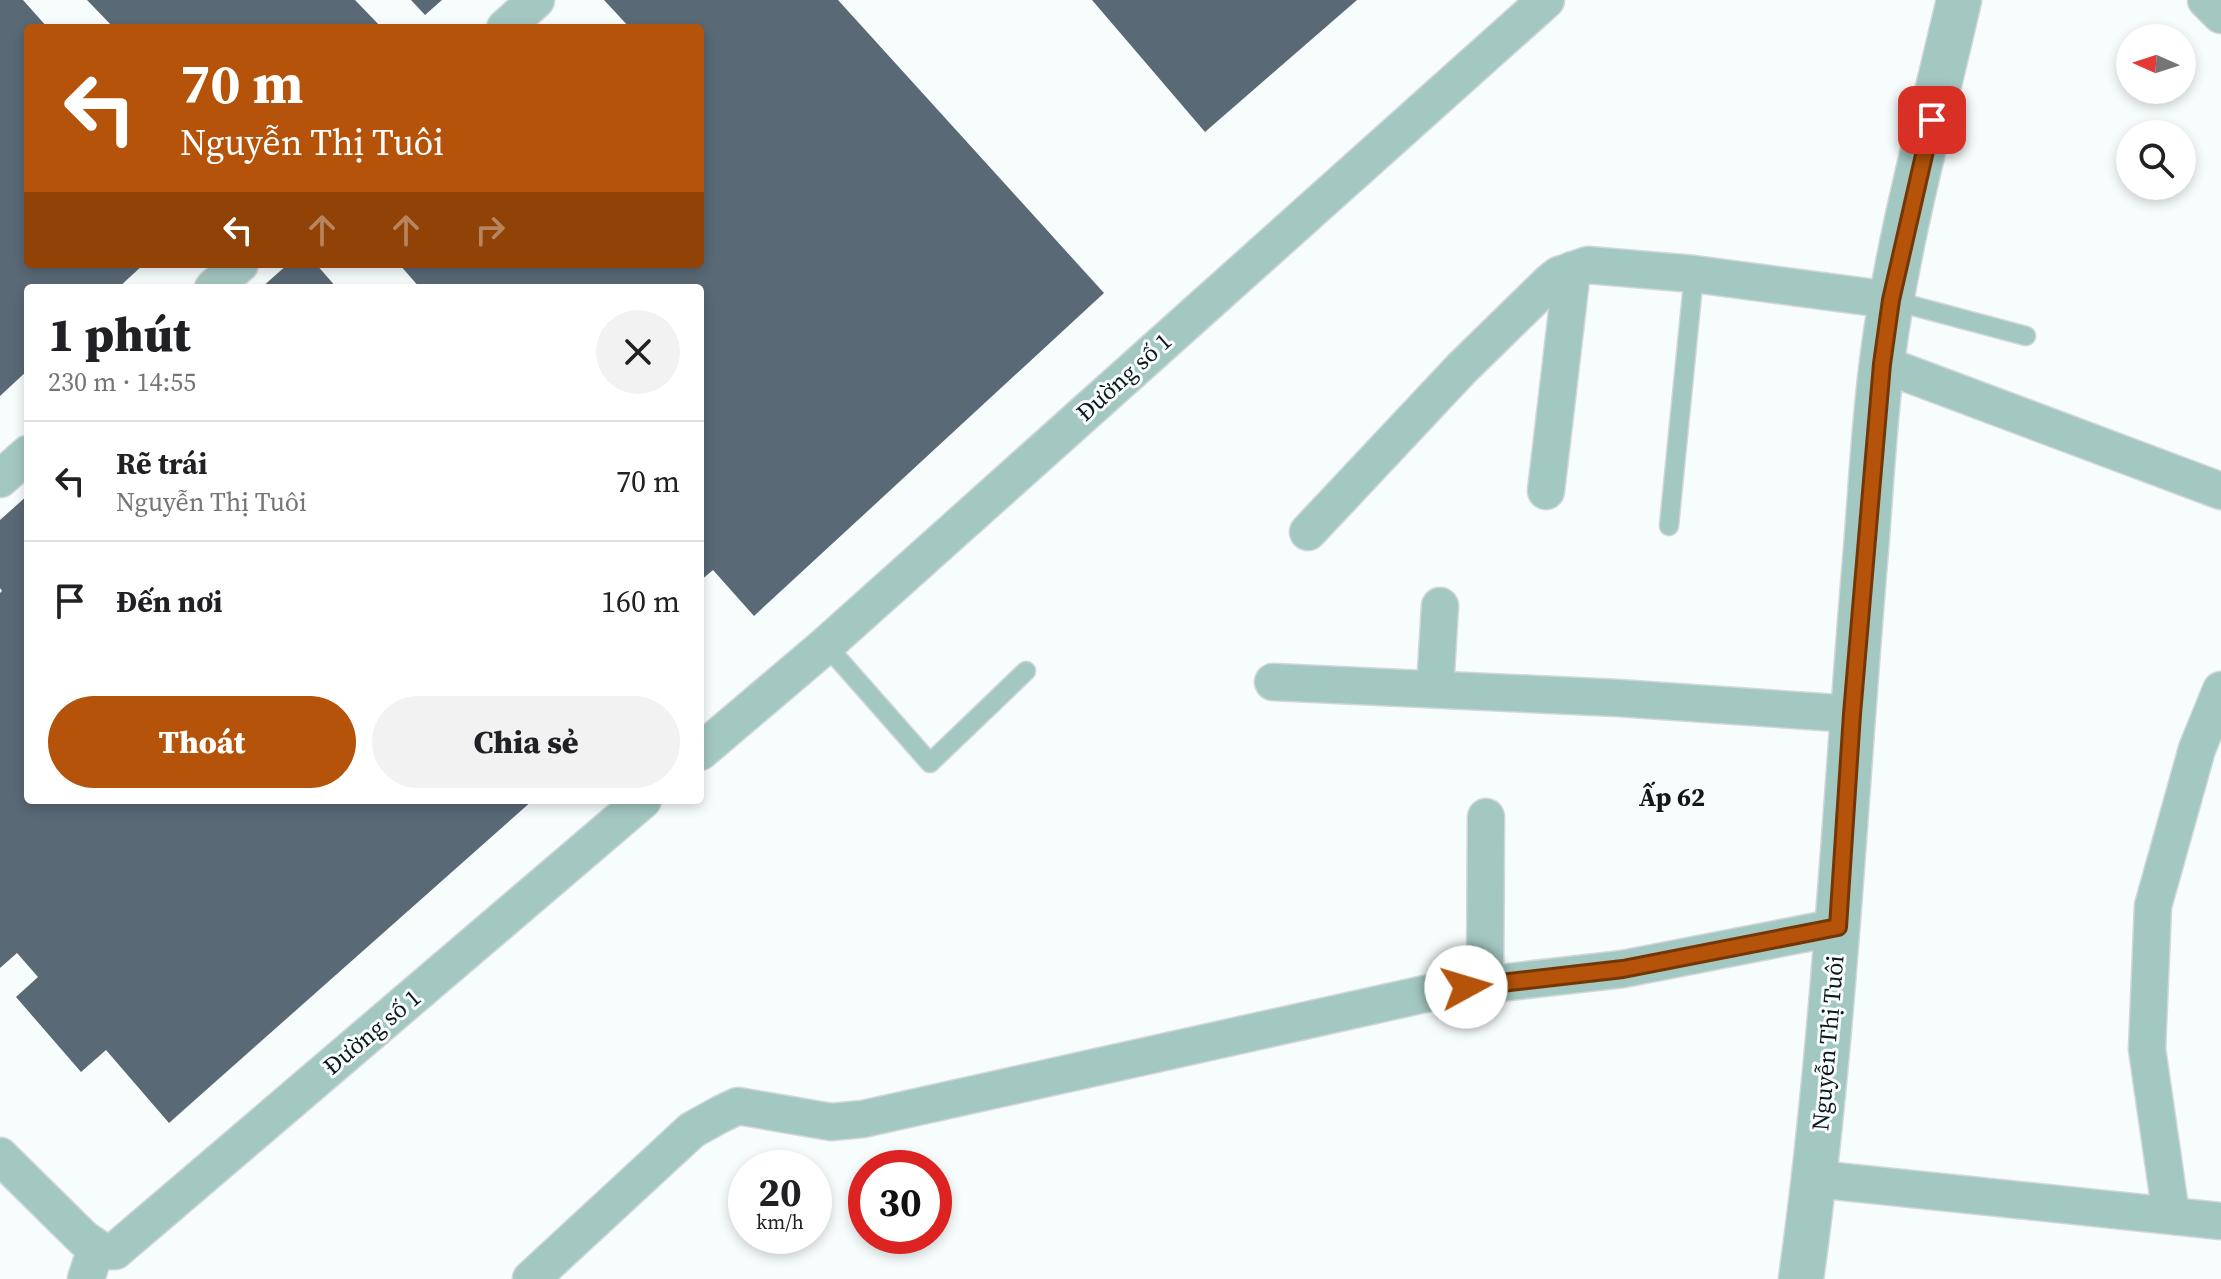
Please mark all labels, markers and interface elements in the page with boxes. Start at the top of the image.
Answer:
north arrow [2116,24,2196,104]
map controls [2116,24,2196,200]
text: 70 m [180,45,303,122]
icon: left [48,56,152,160]
pin [1898,86,1966,154]
icon: arrive [1910,98,1954,142]
text: Nguyễn Thị Tuôi [180,118,444,167]
button: search [2116,120,2196,200]
icon: left [216,208,260,252]
icon: ahead [300,208,344,252]
icon: ahead [384,208,428,252]
icon: right [468,208,512,252]
text: 1 phút [48,301,191,367]
button: close [596,310,680,394]
street label: Đường số 1 [1069,325,1179,428]
text: 230 m · 14:55 [48,364,196,400]
text: Rẽ trái [116,443,207,484]
icon: left [48,459,92,503]
text: 70 m [616,461,680,502]
text: Nguyễn Thị Tuôi [116,484,307,520]
icon: arrive [48,579,92,623]
text: Đến nơi [116,581,223,622]
text: 160 m [601,581,680,622]
button: Thoát [48,696,356,788]
button: Chia sẻ [372,696,680,788]
district label: Ấp 62 [1639,779,1705,815]
position arrow [1424,945,1508,1029]
street label: Nguyễn Thị Tuôi [1803,954,1852,1132]
street label: Đường số 1 [316,981,427,1082]
speed limit sign: 30 [848,1150,952,1254]
text: 20 [758,1165,802,1219]
text: km/h [756,1208,804,1236]

